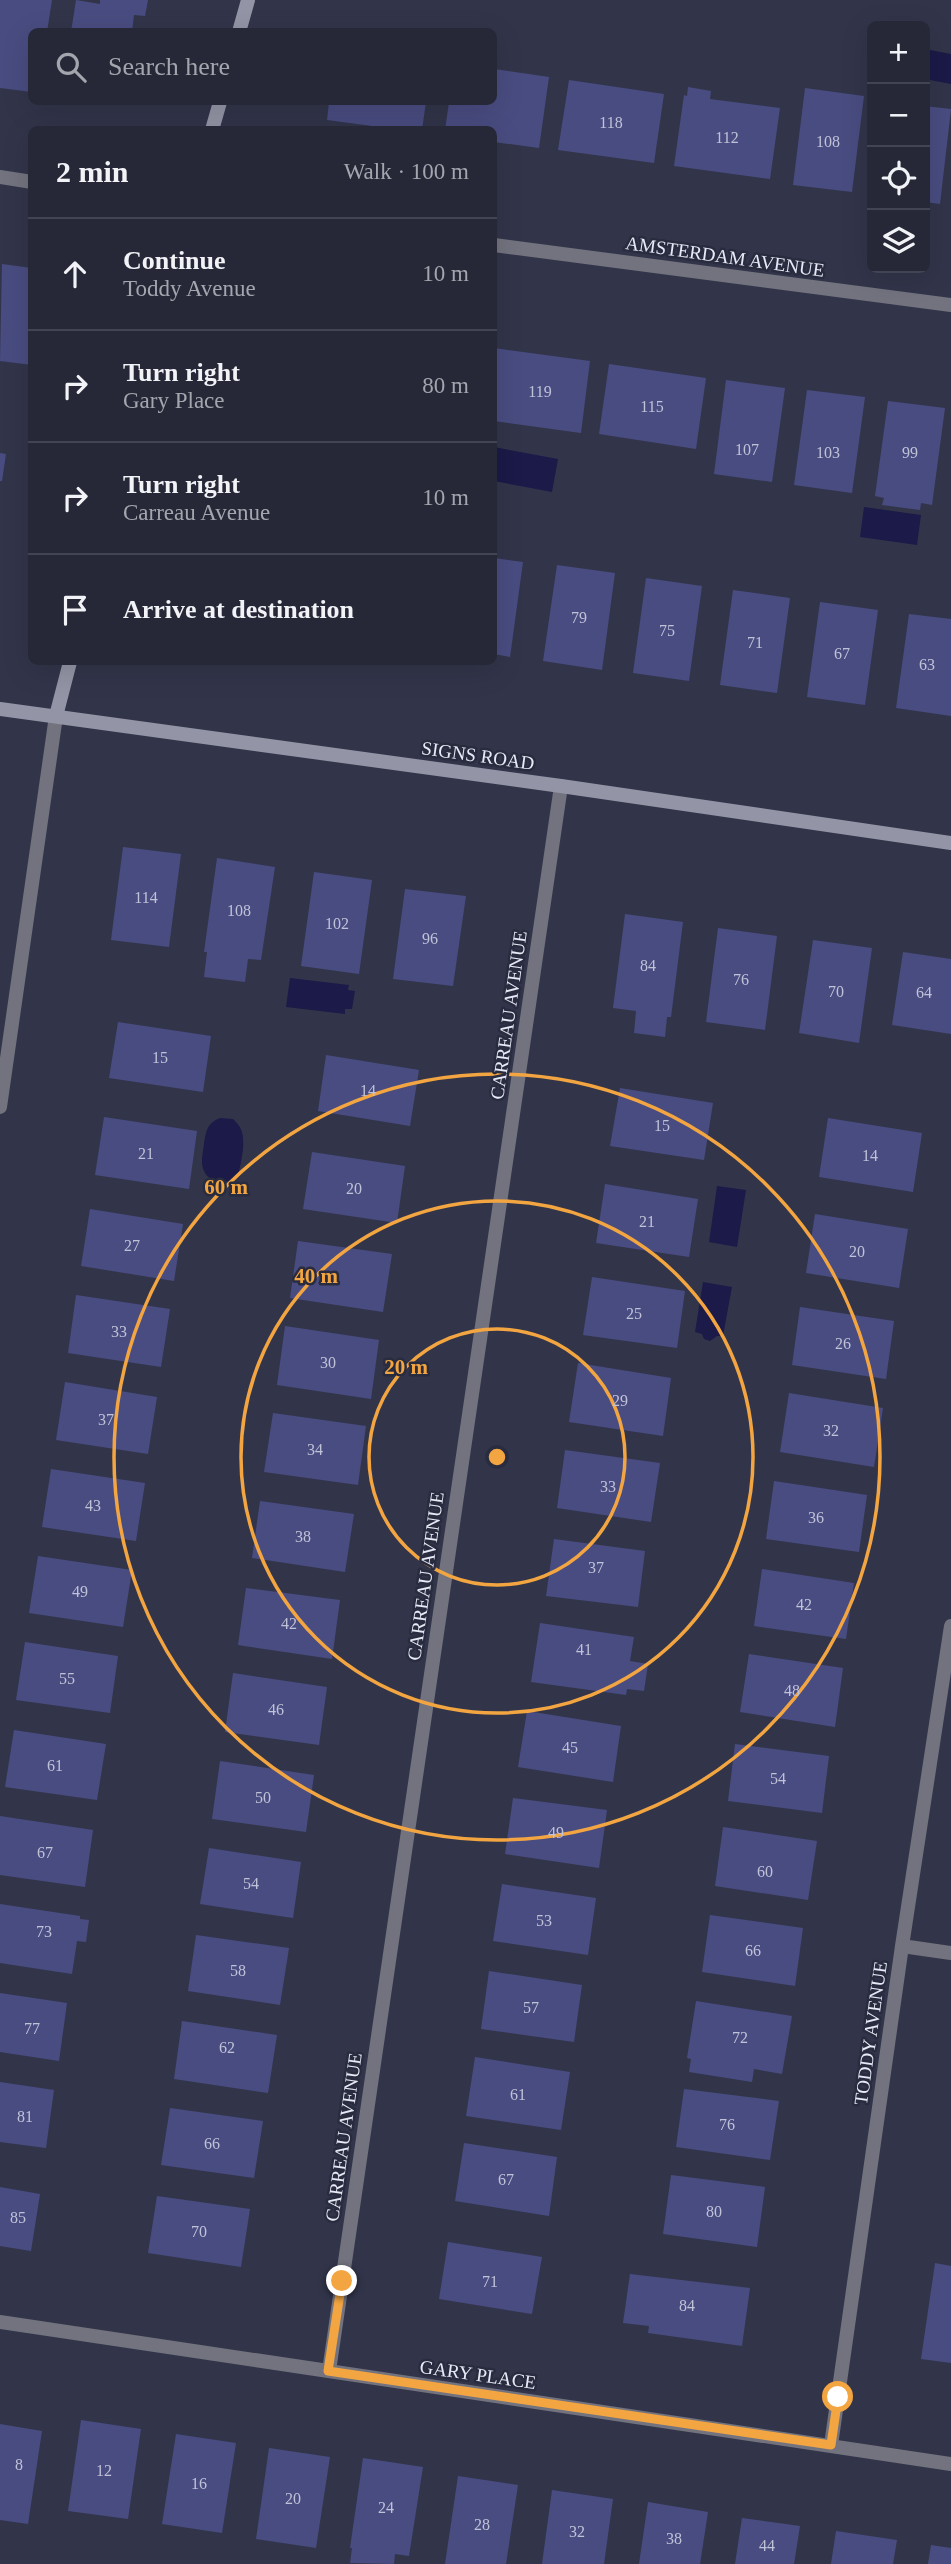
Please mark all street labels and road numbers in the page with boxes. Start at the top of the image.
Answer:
street label: AMSTERDAM AVENUE [624,232,826,281]
street label: SIGNS ROAD [420,737,536,774]
street label: CARREAU AVENUE [486,929,531,1101]
street label: CARREAU AVENUE [403,1490,448,1662]
street label: TODDY AVENUE [850,1960,891,2106]
street label: CARREAU AVENUE [321,2051,366,2223]
street label: GARY PLACE [419,2356,537,2393]

